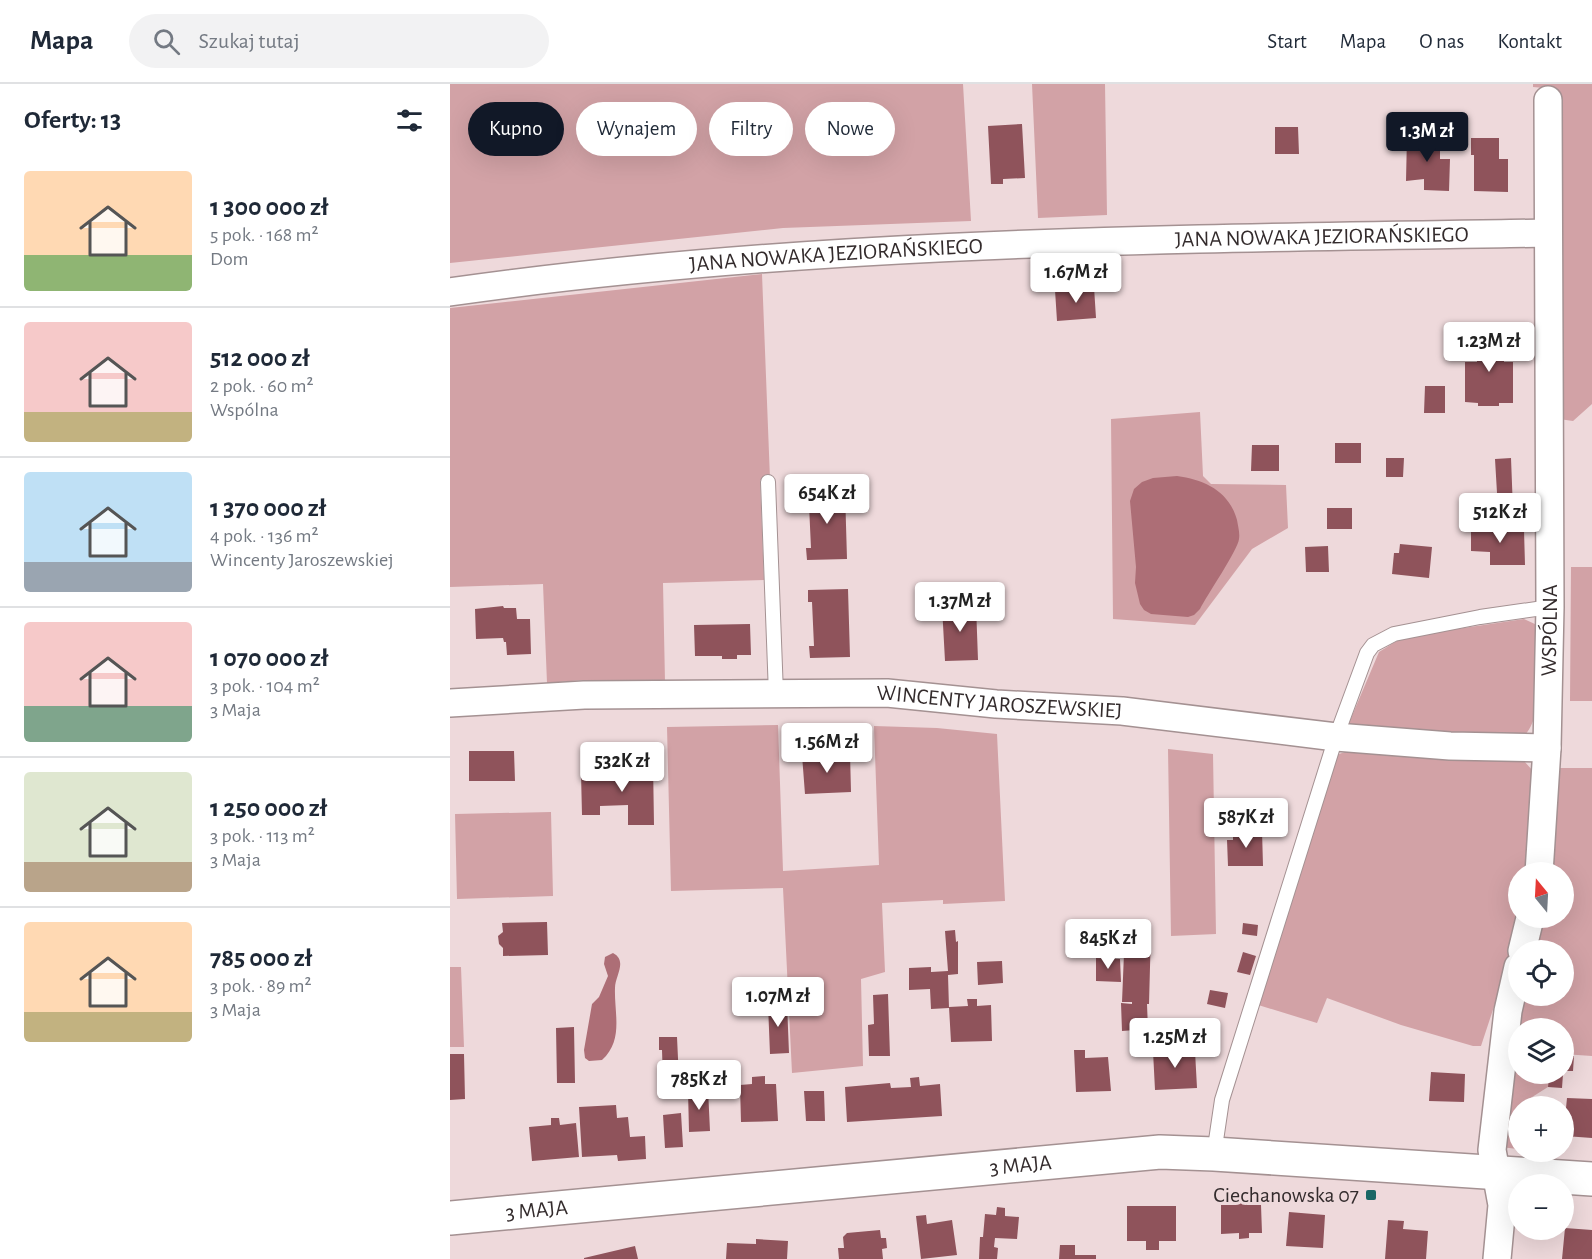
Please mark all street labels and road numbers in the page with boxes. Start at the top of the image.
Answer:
street label: JANA NOWAKA JEZIORAŃSKIEGO [1175,223,1469,251]
street label: JANA NOWAKA JEZIORAŃSKIEGO [689,235,983,276]
street label: WSPÓLNA [1537,584,1561,677]
street label: WINCENTY JAROSZEWSKIEJ [877,682,1123,722]
street label: 3 MAJA [988,1151,1053,1179]
street label: 3 MAJA [505,1196,569,1224]

